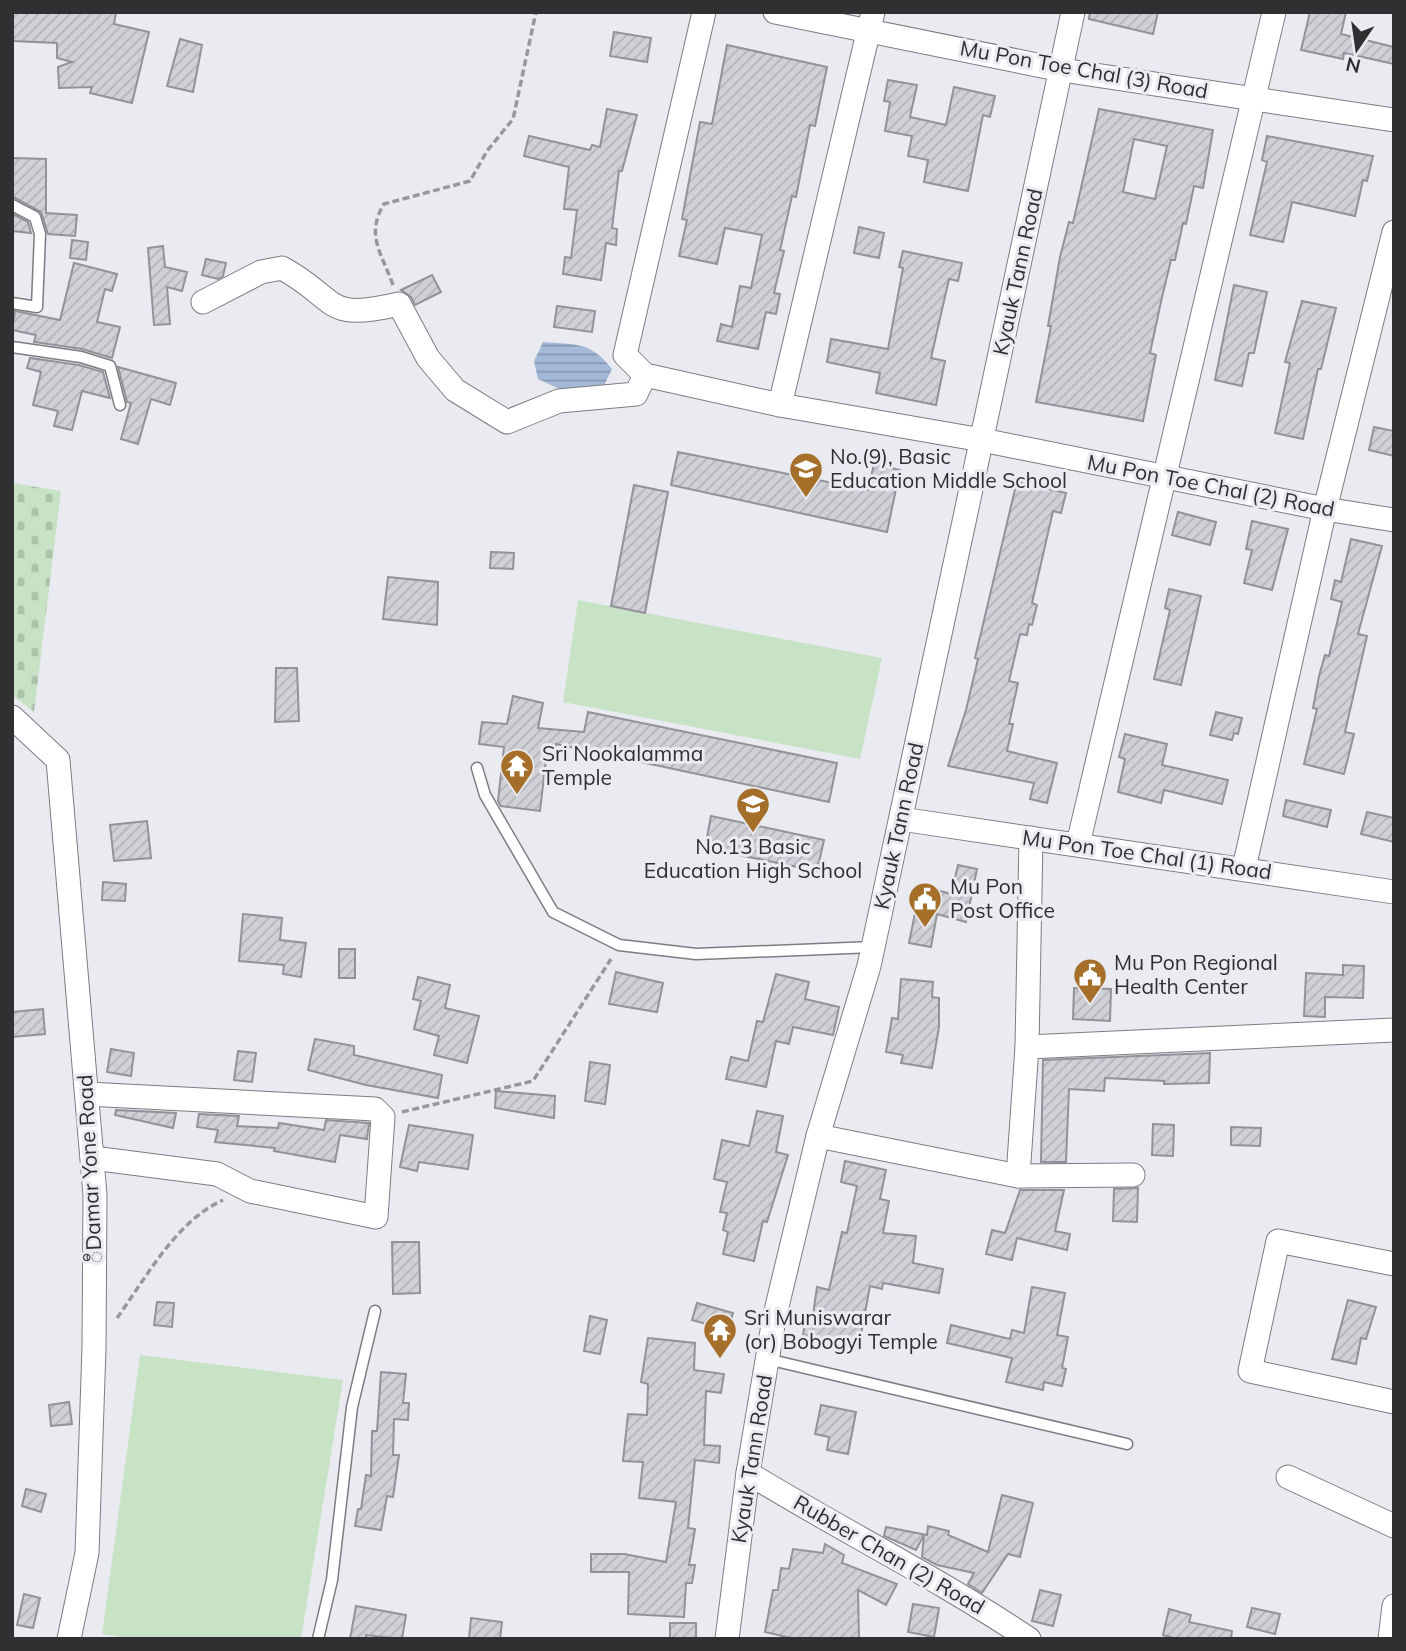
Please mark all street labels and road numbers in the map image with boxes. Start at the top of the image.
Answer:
street label: Mu Pon Toe Chal (3) Road [958,34,1210,104]
street label: Kyauk Tann Road [987,186,1047,358]
street label: Mu Pon Toe Chal (2) Road [1085,448,1337,522]
street label: Kyauk Tann Road [868,740,928,912]
street label: Mu Pon Toe Chal (1) Road [1021,824,1273,884]
street label: ီDamar Yone Road [71,1074,107,1264]
street label: Kyauk Tann Road [725,1373,777,1545]
street label: Rubber Chan (2) Road [789,1489,990,1619]

